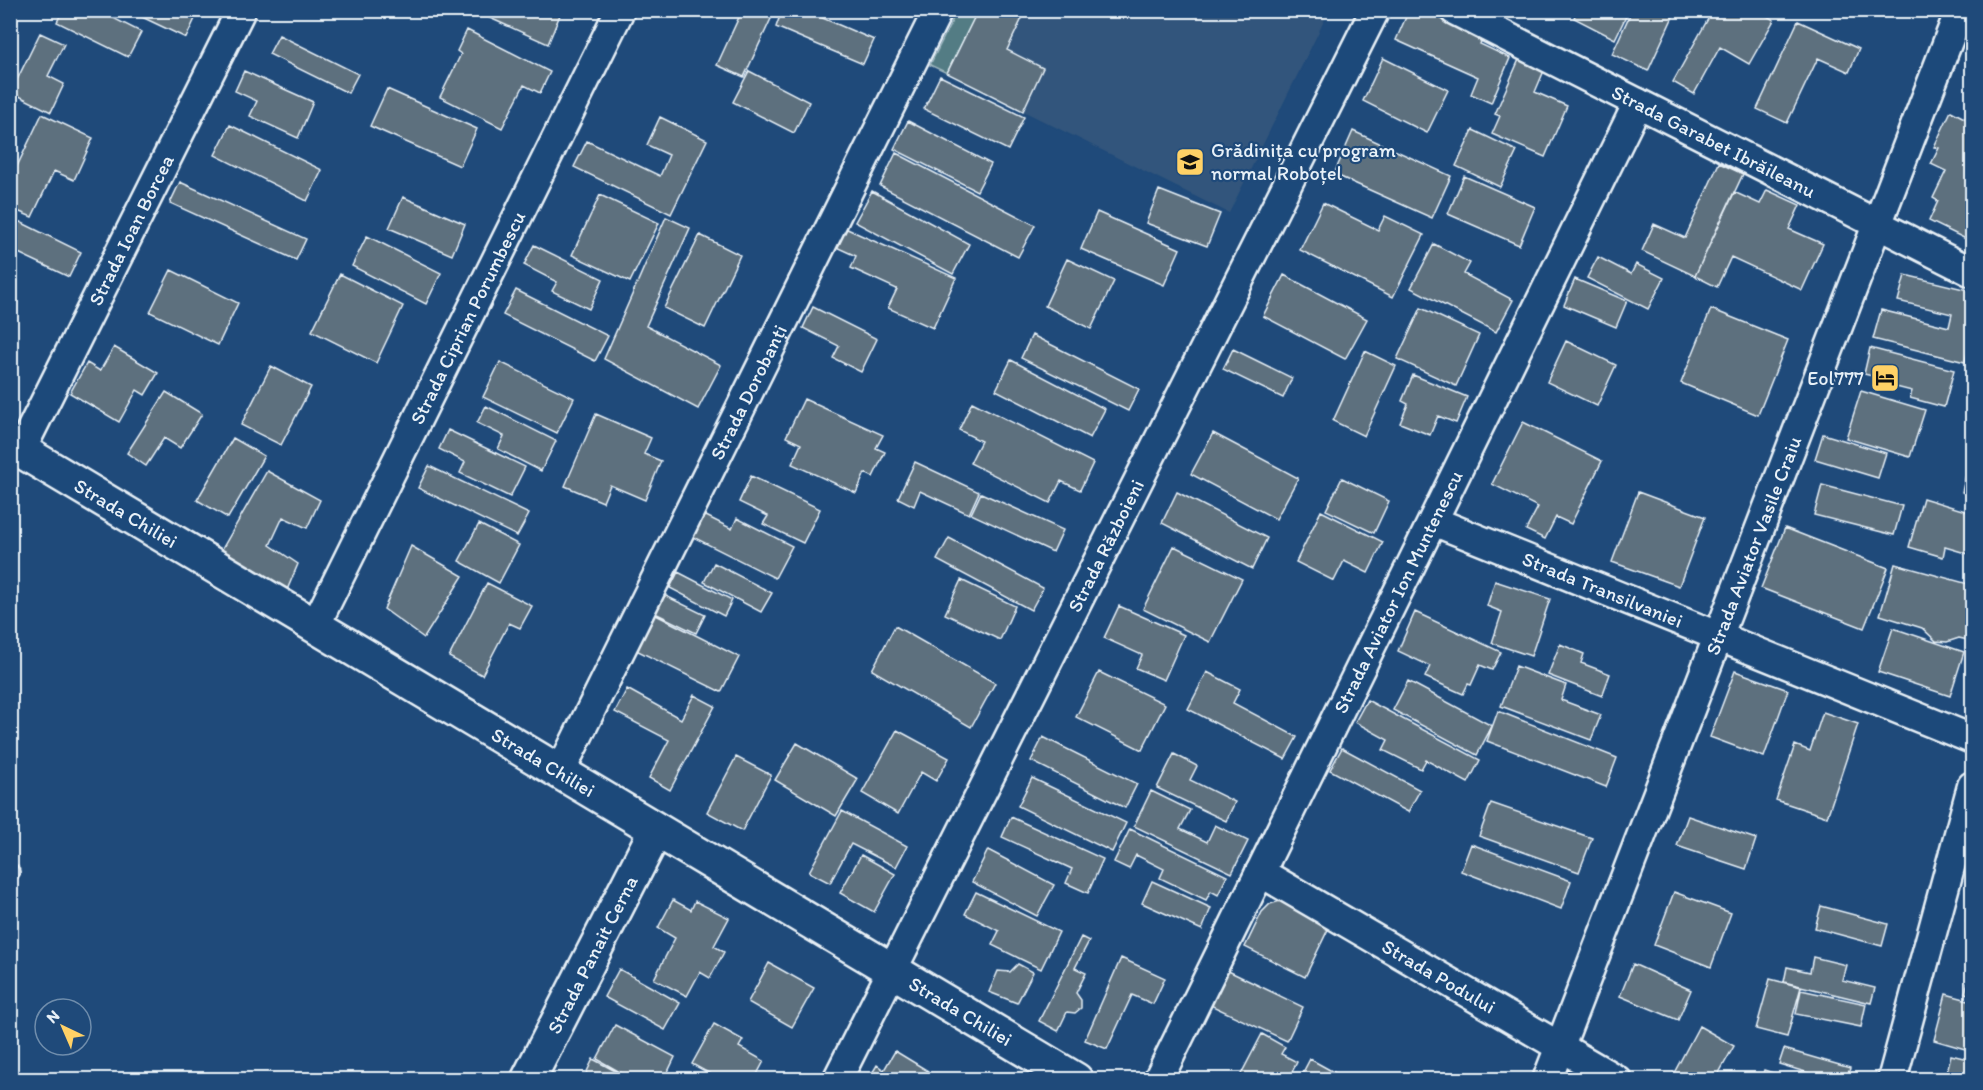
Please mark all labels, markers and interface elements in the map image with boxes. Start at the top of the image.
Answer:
street label: Strada Garabet Ibrăileanu [1608,80,1820,203]
place label: Grădinița cu program normal Roboțel [1211,138,1396,185]
school or university icon: Grădinița cu program normal Roboțel [1174,146,1206,178]
street label: Strada Ioan Borcea [83,150,179,310]
street label: Strada Ciprian Porumbescu [405,207,530,428]
street label: Strada Dorobanți [705,321,792,464]
hotel icon: Eol777 [1869,362,1901,394]
place label: Eol777 [1807,366,1864,390]
street label: Strada Aviator Vasile Craiu [1700,433,1806,658]
street label: Strada Aviator Ion Muntenescu [1328,466,1468,717]
street label: Strada Chiliei [70,473,182,553]
street label: Strada Războieni [1062,475,1149,616]
street label: Strada Transilvaniei [1519,546,1686,633]
street label: Strada Chiliei [487,722,599,802]
street label: Strada Panait Cerna [542,871,643,1038]
street label: Strada Podului [1378,934,1500,1019]
street label: Strada Chiliei [905,971,1017,1051]
north arrow [33,997,93,1057]
text: N [42,1006,63,1027]

